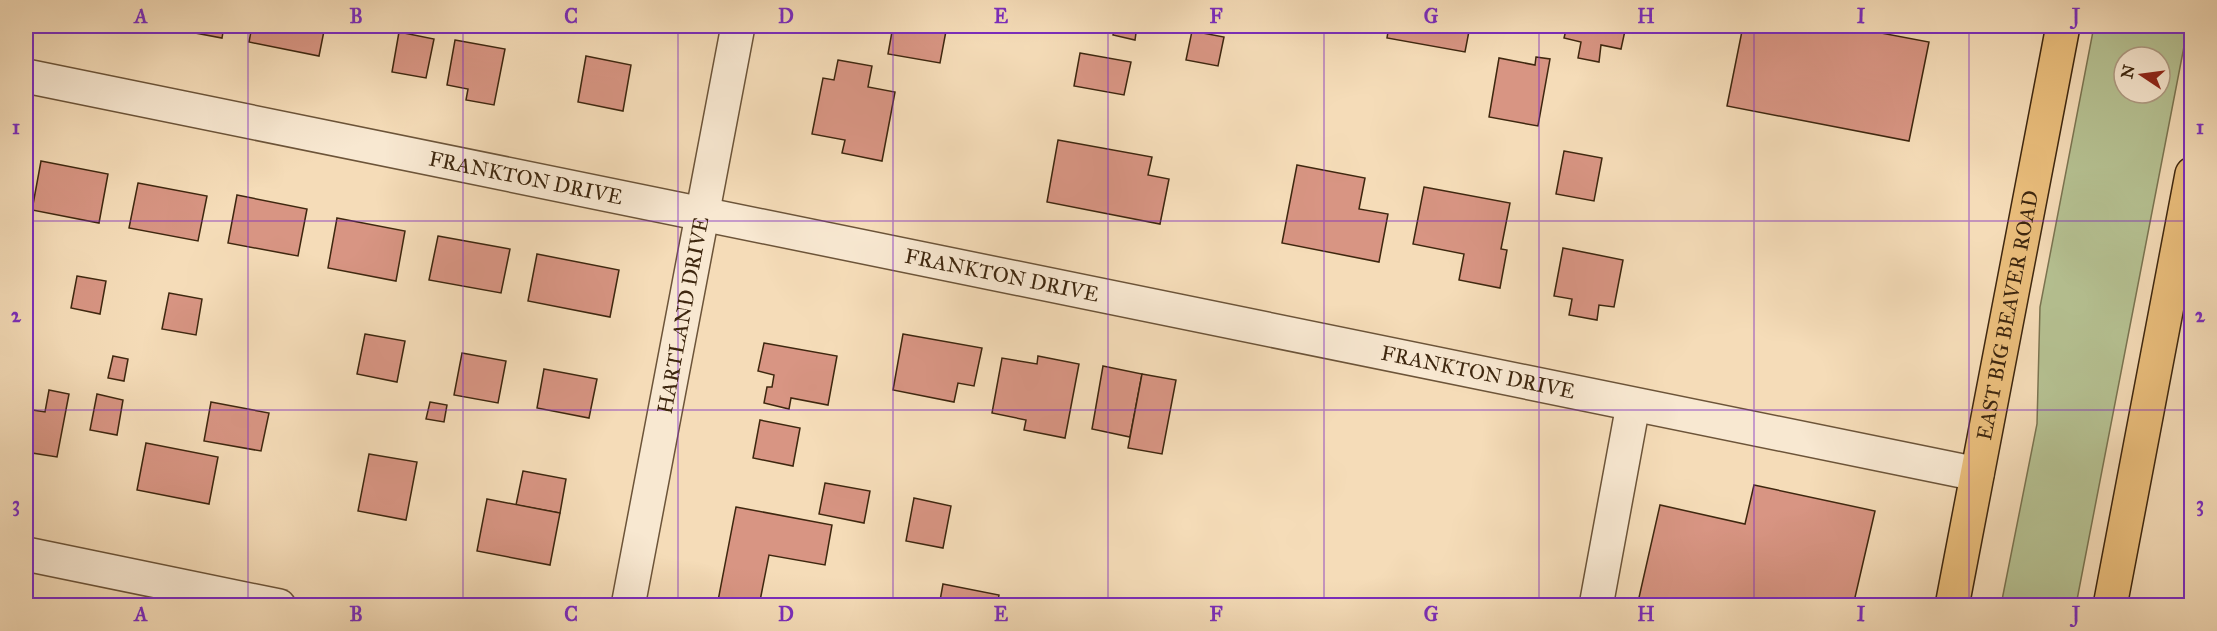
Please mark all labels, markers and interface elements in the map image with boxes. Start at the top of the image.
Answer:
text: A [132,4,148,28]
text: B [349,4,363,28]
text: C [564,4,578,28]
text: D [778,4,794,28]
text: E [994,4,1009,28]
text: F [1209,4,1223,28]
text: G [1424,4,1439,28]
text: H [1637,4,1655,28]
text: I [1857,4,1866,28]
text: J [2069,4,2081,30]
north arrow [2112,45,2172,105]
text: N [2117,63,2139,80]
text: 1 [12,115,20,139]
text: 1 [2196,115,2204,139]
street label: FRANKTON DRIVE [426,145,625,210]
street label: EAST BIG BEAVER ROAD [1971,188,2044,442]
street label: HARTLAND DRIVE [652,214,715,416]
street label: FRANKTON DRIVE [903,243,1101,308]
text: 2 [11,303,22,327]
text: 2 [2195,303,2206,327]
street label: FRANKTON DRIVE [1379,340,1577,405]
text: 3 [12,492,20,517]
text: 3 [2196,492,2204,517]
text: A [132,602,148,626]
text: B [349,602,363,626]
text: C [564,602,578,626]
text: D [778,602,794,626]
text: E [994,602,1009,626]
text: F [1209,602,1223,626]
text: G [1424,602,1439,626]
text: H [1637,602,1655,626]
text: I [1857,602,1866,626]
text: J [2069,602,2081,628]

